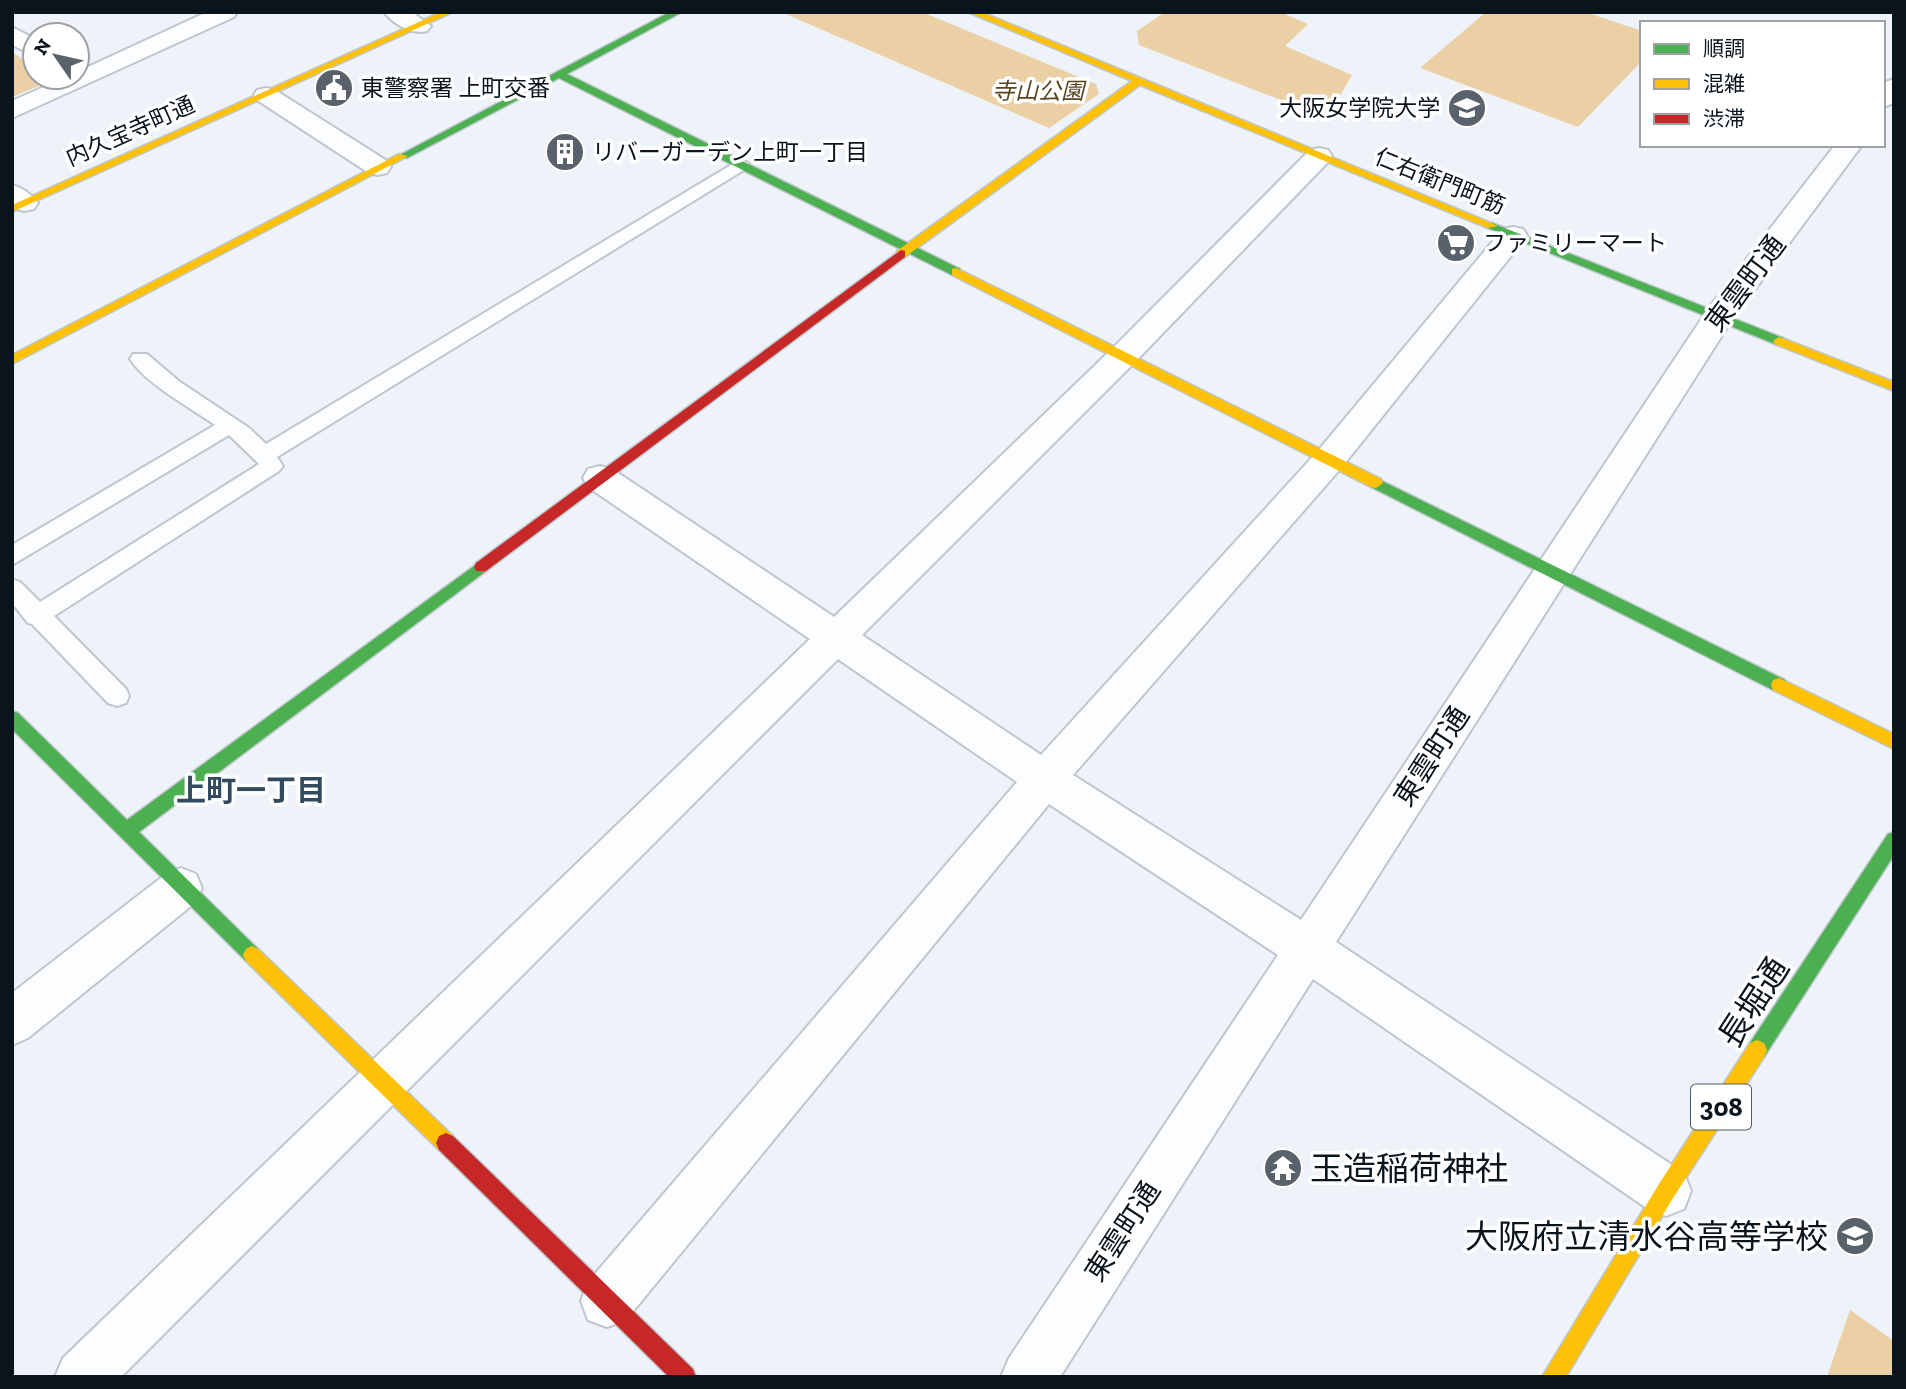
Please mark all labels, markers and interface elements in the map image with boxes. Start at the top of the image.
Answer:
north arrow [21,21,91,91]
legend [1640,21,1885,147]
text: N [29,34,56,59]
text: 順調 [1703,36,1745,61]
public building icon: 東警察署 上町交番 [313,67,355,109]
text: 混雑 [1703,71,1745,96]
place label: 東警察署 上町交番 [361,74,550,102]
park label: 寺山公園 [992,77,1087,105]
school or university icon: 大阪女学院大学 [1446,87,1488,129]
street label: 内久宝寺町通 [61,90,199,172]
place label: 大阪女学院大学 [1279,94,1440,122]
text: 渋滞 [1703,106,1745,131]
building icon: リバーガーデン上町一丁目 [544,131,586,173]
place label: リバーガーデン上町一丁目 [592,138,868,166]
street label: 仁右衛門町筋 [1371,142,1509,220]
supermarket icon: ファミリーマート [1435,222,1477,264]
place label: ファミリーマート [1483,229,1667,257]
street label: 東雲町通 [1699,229,1792,338]
street label: 東雲町通 [1387,700,1476,812]
district label: 上町一丁目 [176,773,326,809]
street label: 長堀通 [1710,950,1797,1054]
road number: 308 [1691,1084,1751,1130]
temple icon: 玉造稲荷神社 [1262,1147,1304,1189]
place label: 玉造稲荷神社 [1310,1149,1508,1188]
street label: 東雲町通 [1078,1175,1167,1287]
school or university icon: 大阪府立清水谷高等学校 [1834,1215,1876,1257]
place label: 大阪府立清水谷高等学校 [1465,1217,1828,1256]

